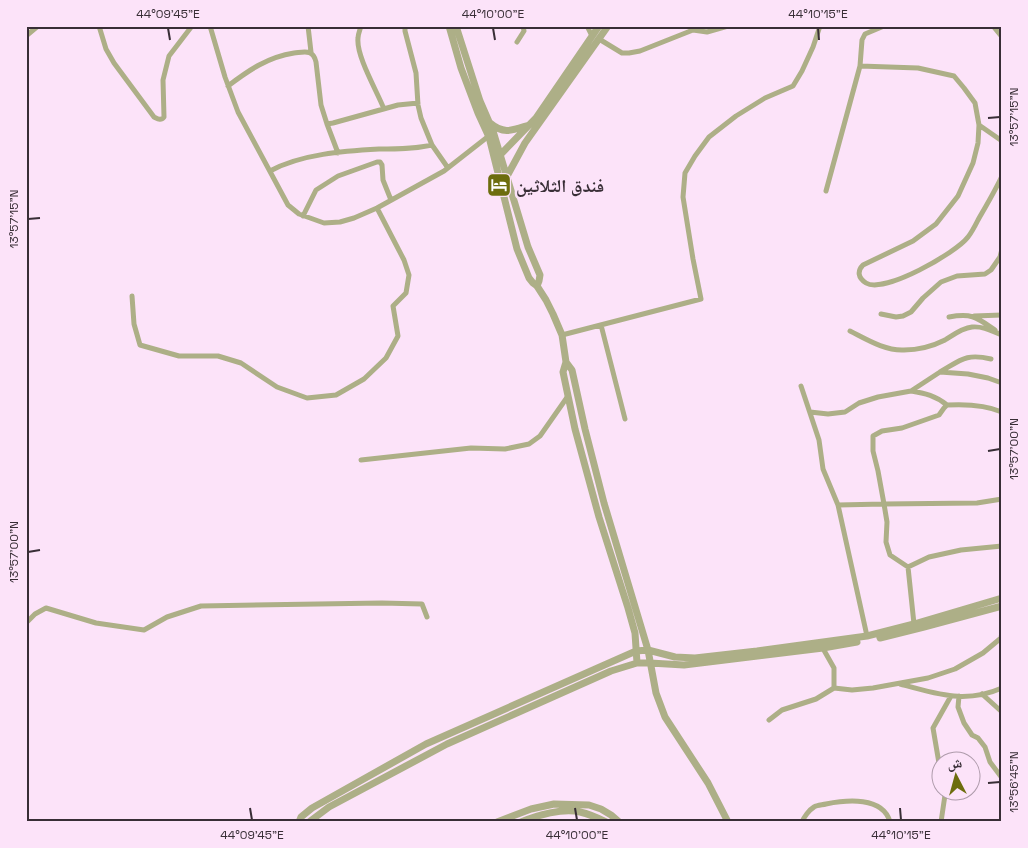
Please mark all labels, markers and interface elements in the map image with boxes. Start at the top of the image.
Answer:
text: 44°09'45"E [136,6,200,22]
text: 44°10'00"E [462,6,525,22]
text: 44°10'15"E [788,6,848,22]
text: 13°57'15"N [1006,88,1022,146]
hotel icon: فندق الثلاثين [486,172,512,198]
place label: فندق الثلاثين [516,174,604,197]
text: 13°57'15"N [6,190,22,248]
text: 13°57'00"N [1006,418,1022,480]
text: 13°57'00"N [6,521,22,583]
north arrow [930,750,980,800]
text: 13°56'45"N [1006,751,1022,813]
text: ش [946,753,963,773]
text: 44°09'45"E [220,827,284,843]
text: 44°10'00"E [546,827,609,843]
text: 44°10'15"E [871,827,931,843]

